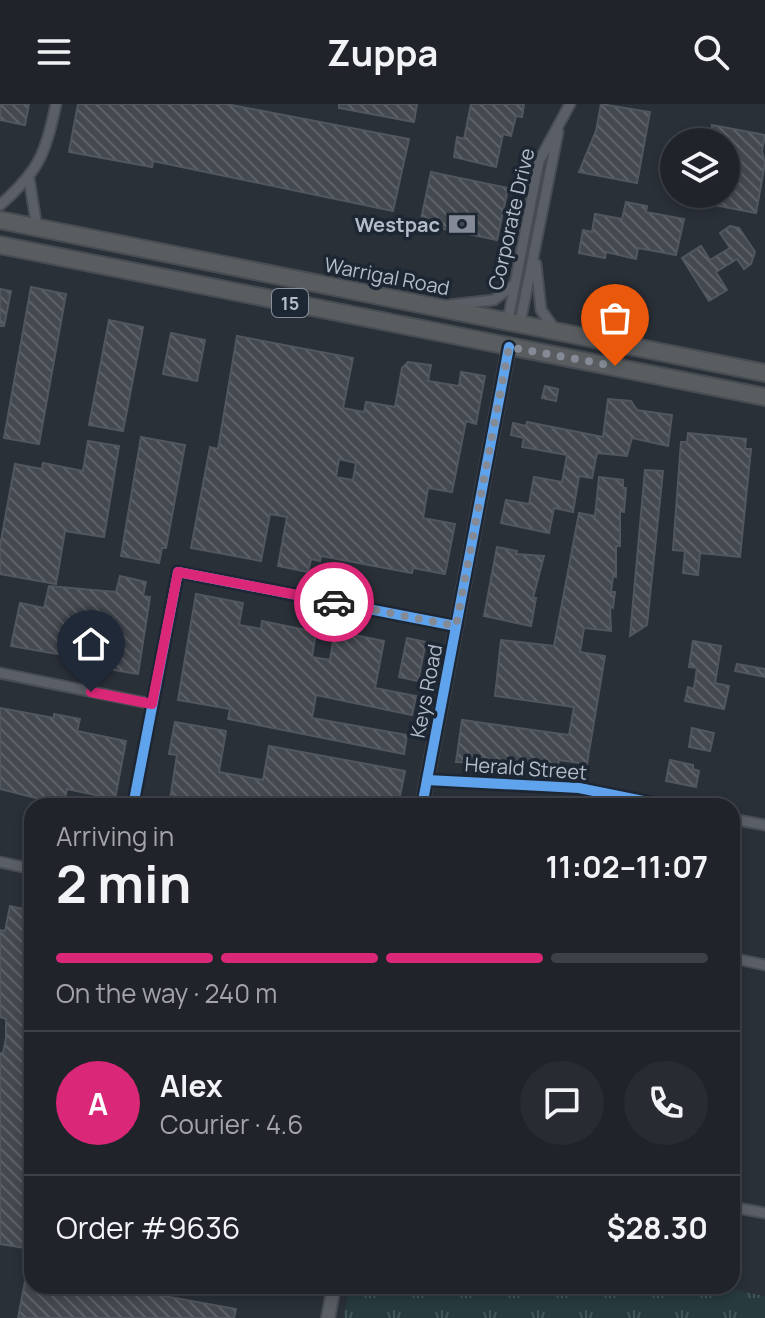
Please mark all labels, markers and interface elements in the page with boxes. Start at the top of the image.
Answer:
text: Zuppa [327,28,438,77]
icon: menu [32,30,76,74]
icon: search [689,30,733,74]
map controls [660,128,740,208]
button: layers [660,128,740,208]
street label: Corporate Drive [482,145,540,293]
bank icon: Westpac [447,209,477,239]
place label: Westpac [355,211,440,238]
street label: Warrigal Road [322,251,452,301]
pin [581,284,649,366]
road number: 15 [272,289,308,317]
icon: bag [593,296,637,340]
courier [294,562,374,642]
icon: car [312,580,356,624]
pin [57,610,125,692]
icon: home [69,622,113,666]
street label: Keys Road [404,642,448,740]
street label: Herald Street [464,750,588,786]
text: Arriving in [56,818,174,854]
text: 11:02–11:07 [545,846,708,887]
text: 2 min [56,848,191,919]
text: On the way · 240 m [56,975,277,1011]
button: chat [520,1061,604,1145]
button: phone [624,1061,708,1145]
text: Alex [160,1065,223,1106]
text: A [88,1083,108,1124]
text: Courier · 4.6 [160,1106,303,1142]
text: Order #9636 [56,1207,240,1248]
text: $28.30 [607,1207,708,1248]

